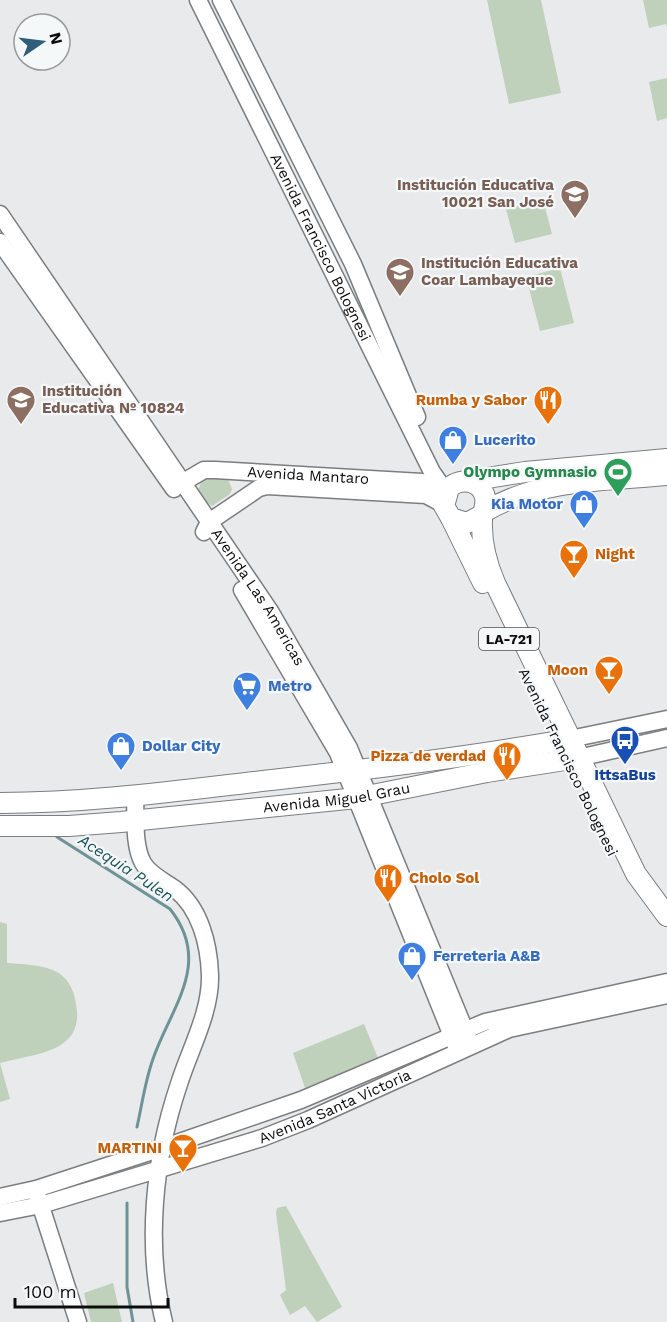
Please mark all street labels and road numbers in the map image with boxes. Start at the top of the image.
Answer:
street label: Avenida Francisco Bolognesi [267,150,375,344]
street label: Avenida Mantaro [247,463,370,488]
street label: Avenida Las Americas [208,525,309,669]
road number: LA-721 [479,628,539,650]
street label: Avenida Francisco Bolognesi [515,665,621,859]
street label: Avenida Miguel Grau [262,779,412,817]
street label: Avenida Santa Victoria [256,1065,414,1147]

